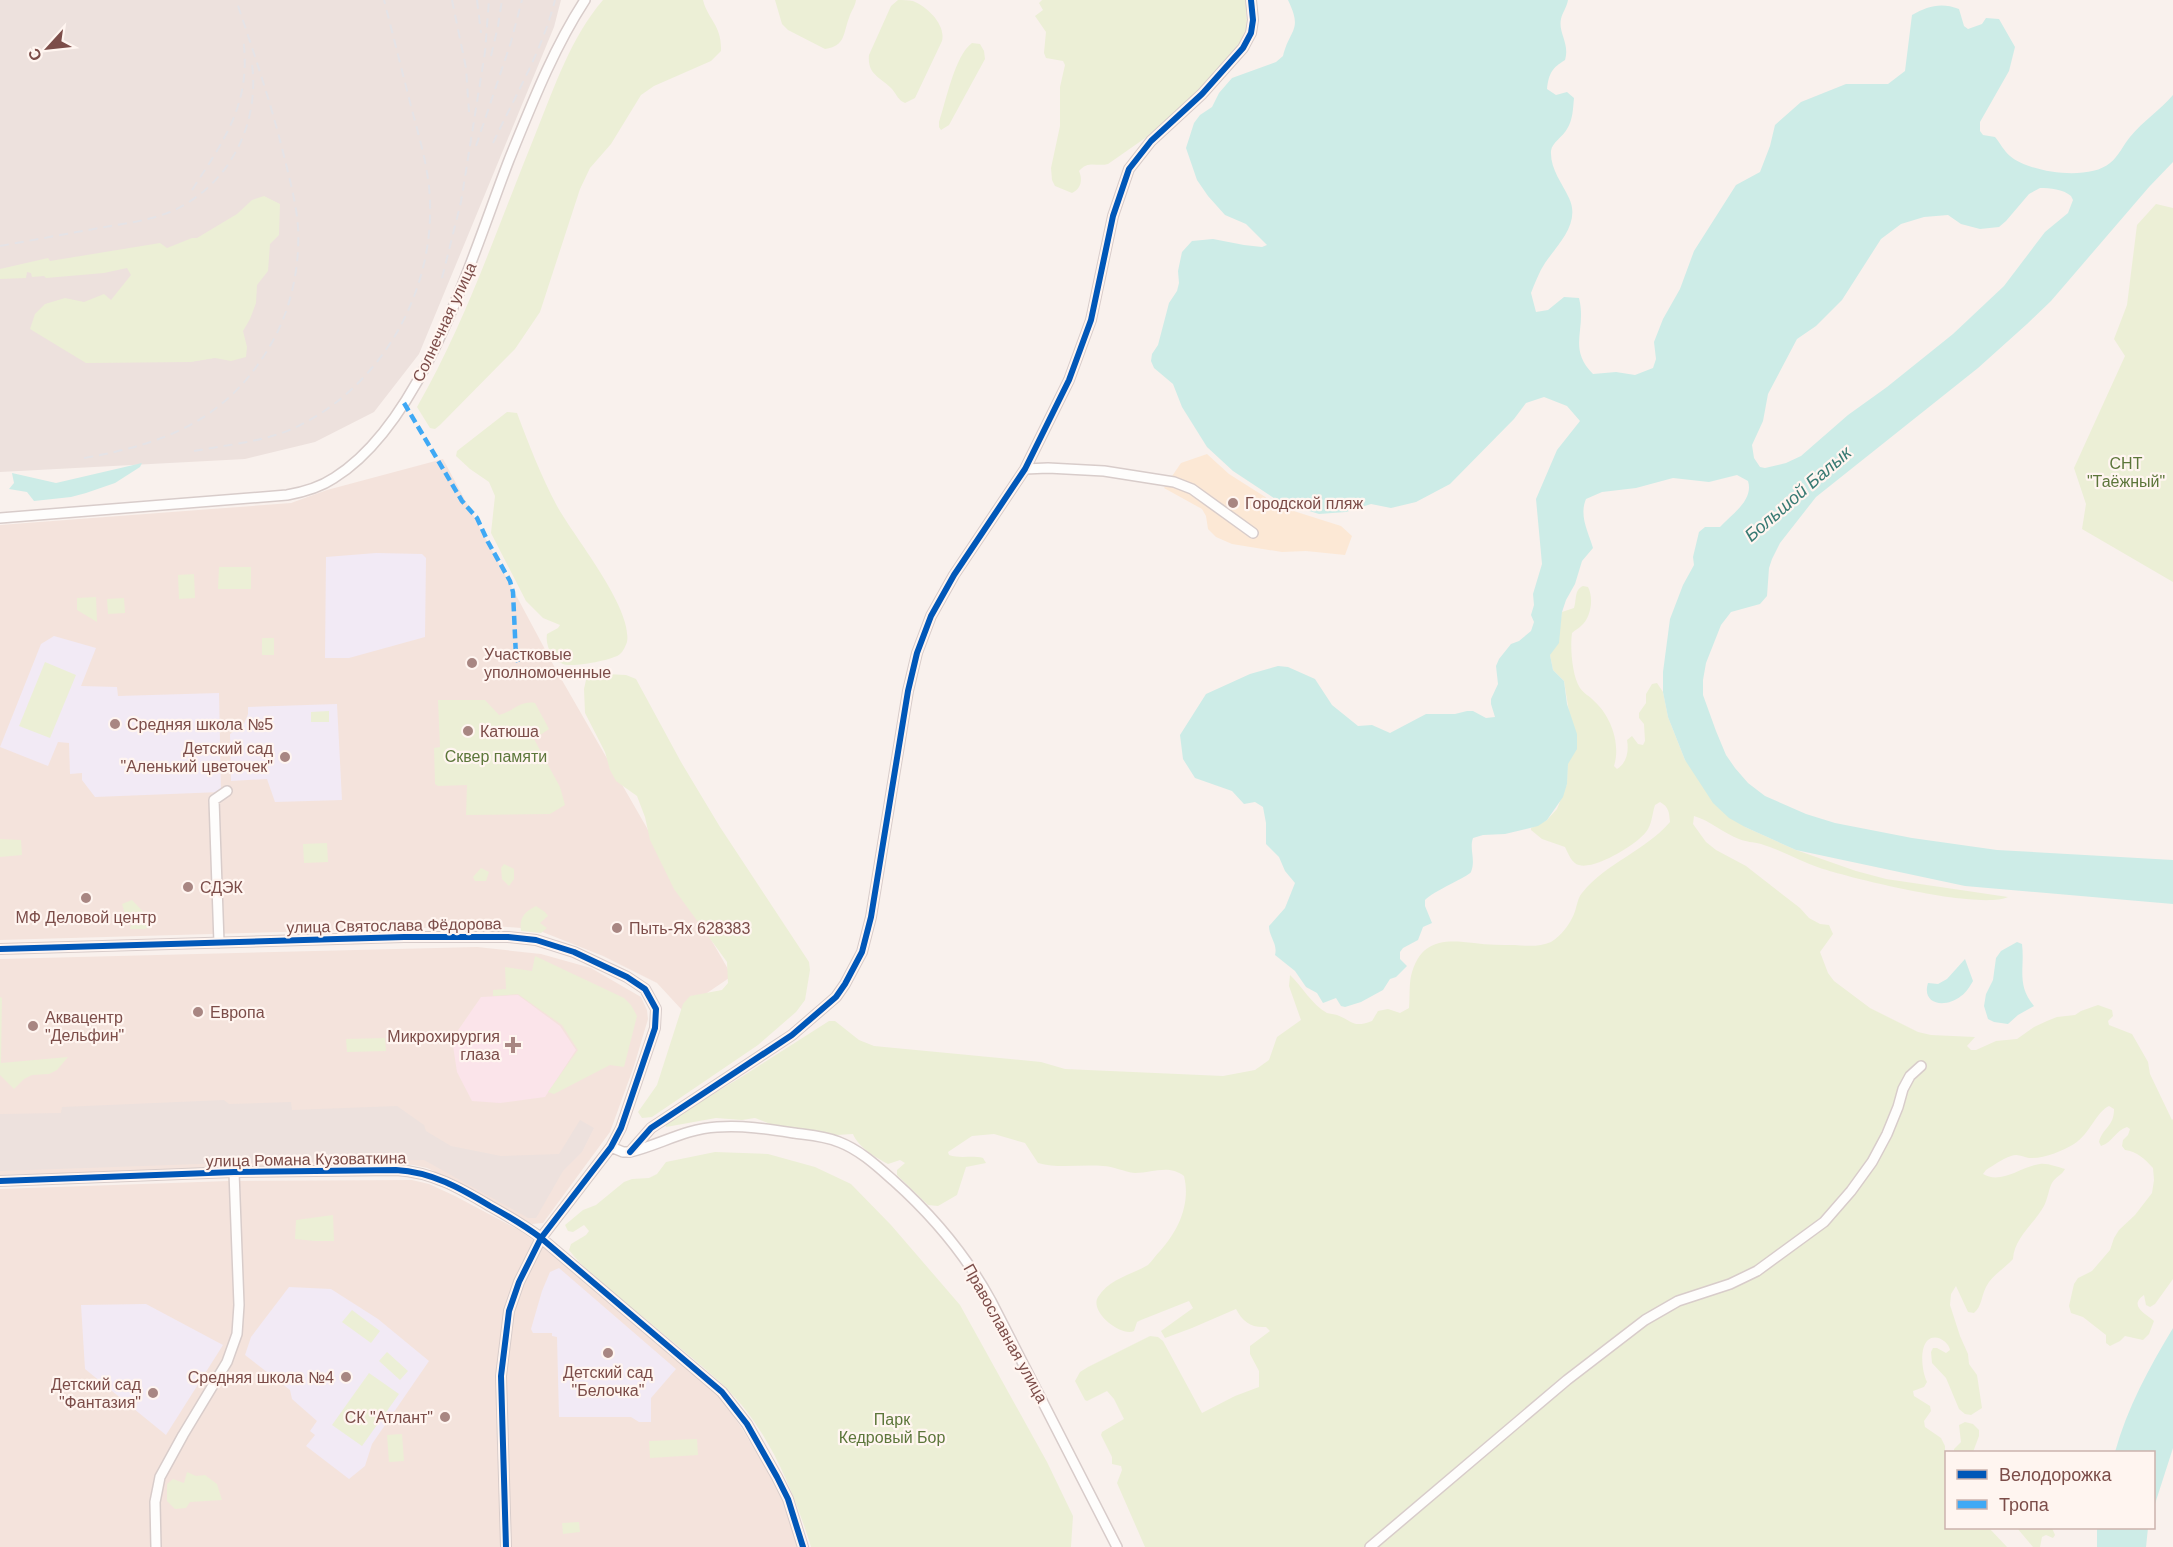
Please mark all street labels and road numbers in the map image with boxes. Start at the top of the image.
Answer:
street label: Солнечная улица [409,260,480,385]
street label: улица Святослава Фёдорова [286,915,502,936]
street label: улица Романа Кузоваткина [206,1149,407,1170]
street label: Православная улица [960,1261,1051,1406]

